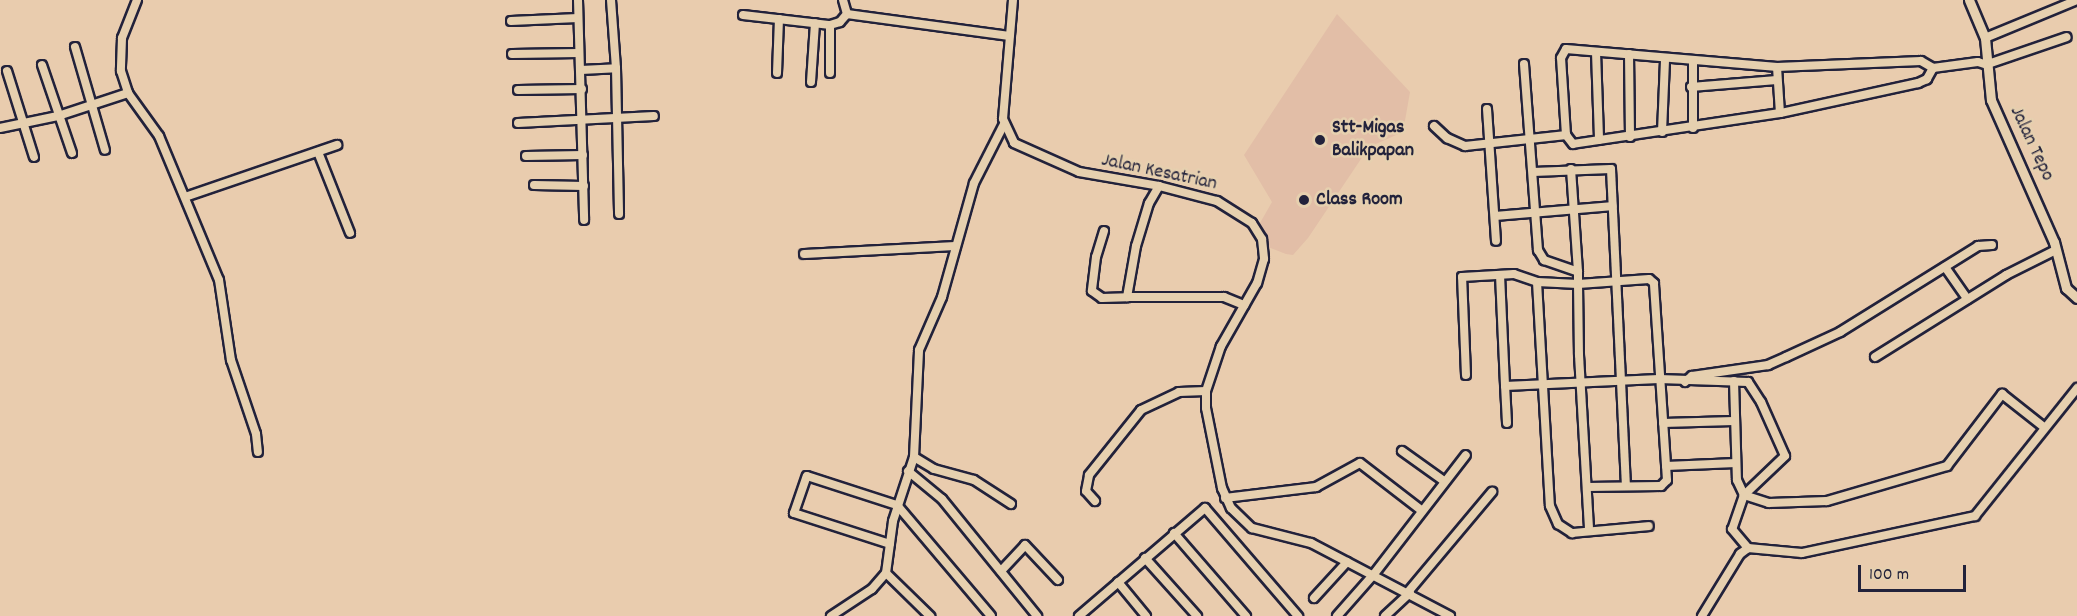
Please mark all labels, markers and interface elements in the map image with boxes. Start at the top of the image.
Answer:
street label: Jalan Tepo [2003,103,2059,185]
place label: Stt-Migas Balikpapan [1332,116,1414,163]
marker: Stt-Migas Balikpapan [1313,133,1327,147]
street label: Jalan Kesatrian [1099,149,1219,197]
place label: Class Room [1316,188,1403,212]
marker: Class Room [1297,193,1311,207]
scale bar [1861,553,1969,591]
text: 100 m [1869,563,1909,588]

